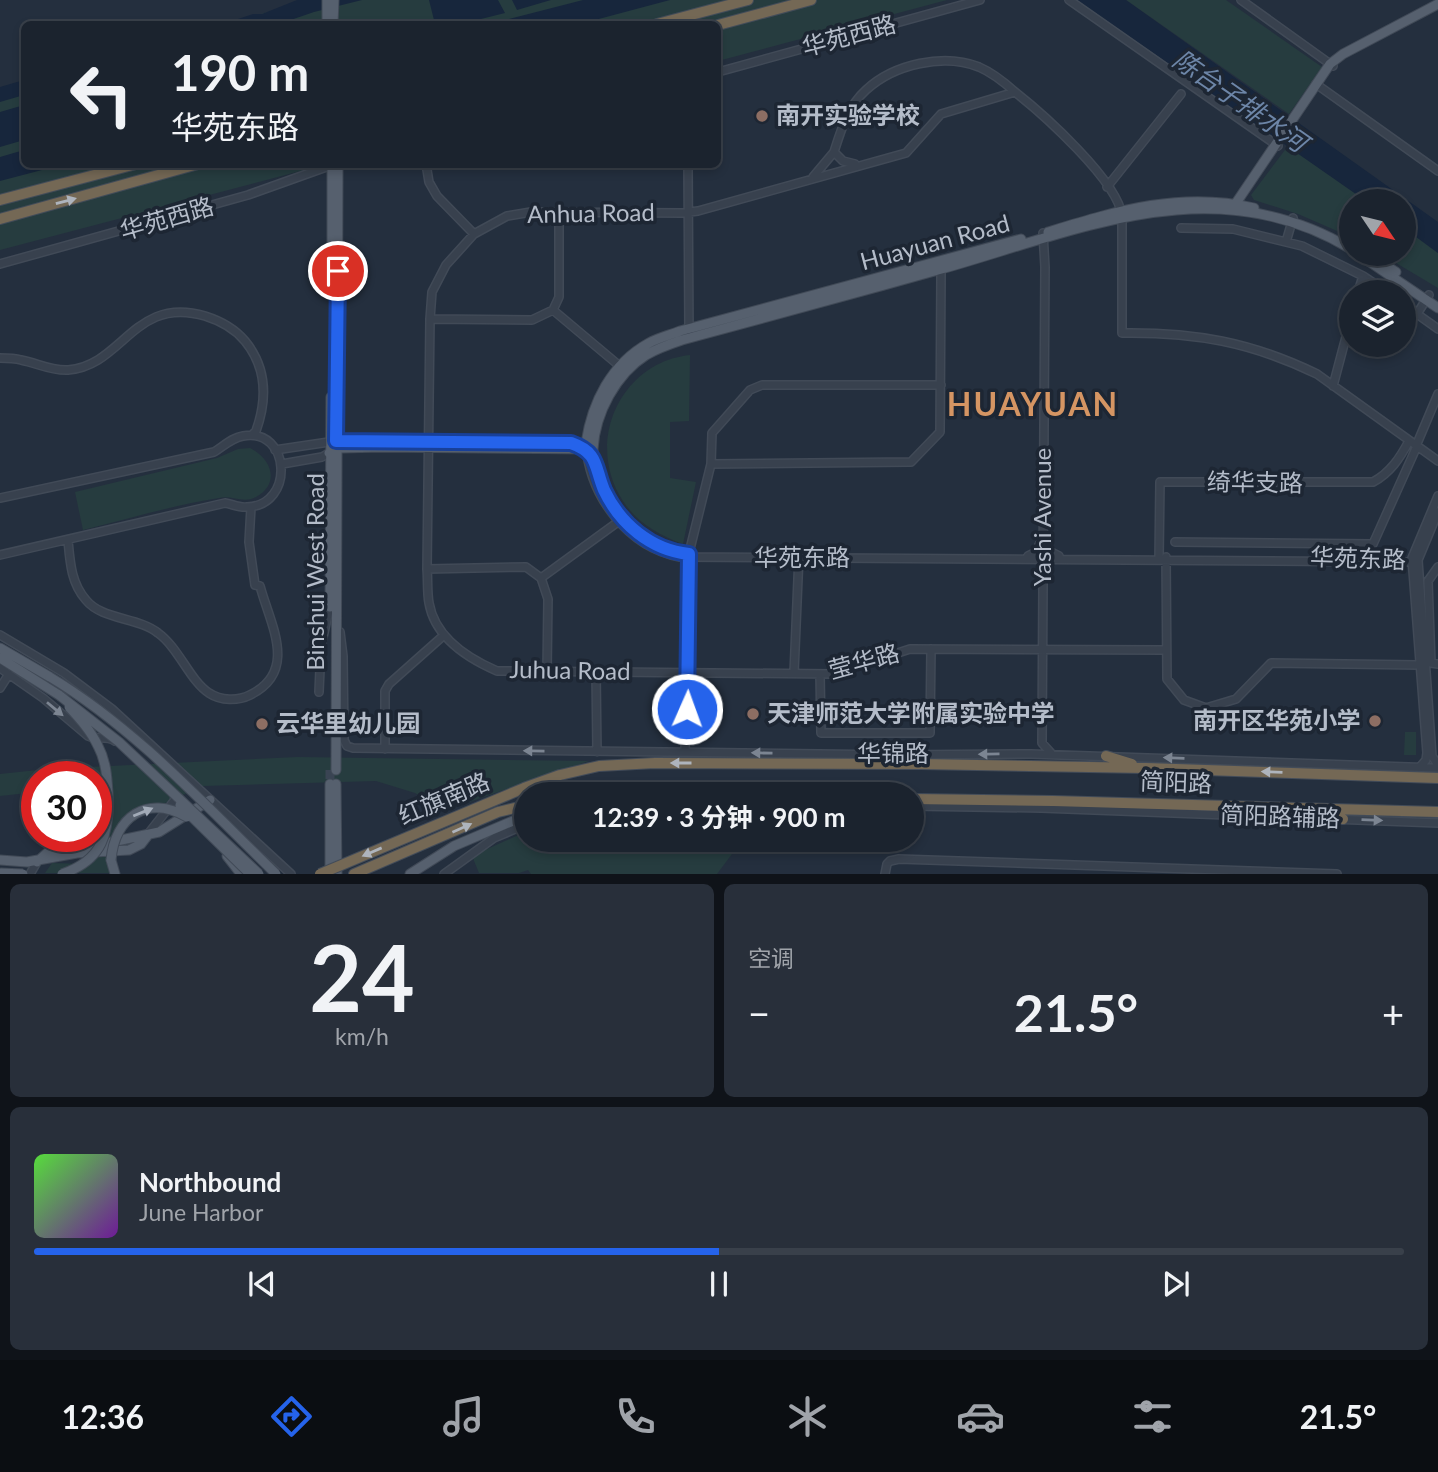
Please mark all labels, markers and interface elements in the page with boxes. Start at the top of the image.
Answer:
street label: 华苑西路 [798,8,899,61]
water label: 陈台子排水河 [1167,42,1318,161]
text: 190 m [171,43,309,101]
icon: left [56,49,147,140]
place label: 南开实验学校 [776,100,920,129]
text: 华苑东路 [171,107,299,146]
marker: 南开实验学校 [754,108,770,124]
north arrow [1339,189,1416,266]
map controls [1339,189,1416,357]
street label: 华苑西路 [116,190,217,245]
one-way arrow [56,195,77,205]
street label: Anhua Road [527,197,655,228]
street label: Huayuan Road [857,208,1013,275]
pin [308,241,368,301]
icon: arrive [319,252,357,290]
button: layers [1339,280,1416,357]
district label: HUAYUAN [947,384,1119,423]
street label: Yashi Avenue [1027,448,1056,586]
street label: 绮华支路 [1207,466,1303,497]
street label: Binshui West Road [300,473,329,671]
street label: 华苑东路 [1310,541,1407,574]
street label: 华苑东路 [754,542,850,571]
street label: 莹华路 [825,637,902,684]
street label: Juhua Road [509,654,631,685]
position arrow [650,672,724,746]
place label: 天津师范大学附属实验中学 [767,698,1055,727]
one-way arrow [46,701,64,716]
place label: 南开区华苑小学 [1193,705,1361,734]
marker: 天津师范大学附属实验中学 [745,706,761,722]
place label: 云华里幼儿园 [276,708,420,737]
marker: 南开区华苑小学 [1367,713,1383,729]
marker: 云华里幼儿园 [254,716,270,732]
street label: 华锦路 [857,738,929,767]
one-way arrow [523,745,545,757]
one-way arrow [750,747,772,759]
one-way arrow [978,748,1000,760]
one-way arrow [1163,753,1185,764]
one-way arrow [670,757,692,769]
speed limit sign: 30 [21,761,112,852]
street label: 红旗南路 [394,766,493,830]
street label: 简阳路 [1140,766,1213,797]
one-way arrow [1261,766,1283,777]
street label: 简阳路辅路 [1220,799,1341,832]
text: 12:39 · 3 分钟 · 900 m [592,801,846,833]
one-way arrow [133,806,154,817]
one-way arrow [1361,815,1383,826]
one-way arrow [452,822,472,834]
one-way arrow [361,847,382,858]
text: 24 [309,922,415,1031]
text: 空调 [748,944,794,972]
text: 21.5° [1014,981,1138,1043]
text: − [748,990,770,1036]
text: + [1382,990,1404,1036]
text: km/h [335,1022,389,1050]
text: Northbound [139,1166,281,1198]
text: June Harbor [139,1198,263,1226]
icon: previous [243,1265,281,1303]
icon: pause [700,1265,738,1303]
icon: next [1157,1265,1195,1303]
icon: directions [267,1392,316,1441]
icon: music [439,1392,488,1441]
icon: phone [611,1392,660,1441]
icon: climate [783,1392,832,1441]
icon: car [956,1392,1005,1441]
icon: filters [1128,1392,1177,1441]
text: 12:36 [62,1397,144,1436]
text: 21.5° [1300,1397,1376,1436]

